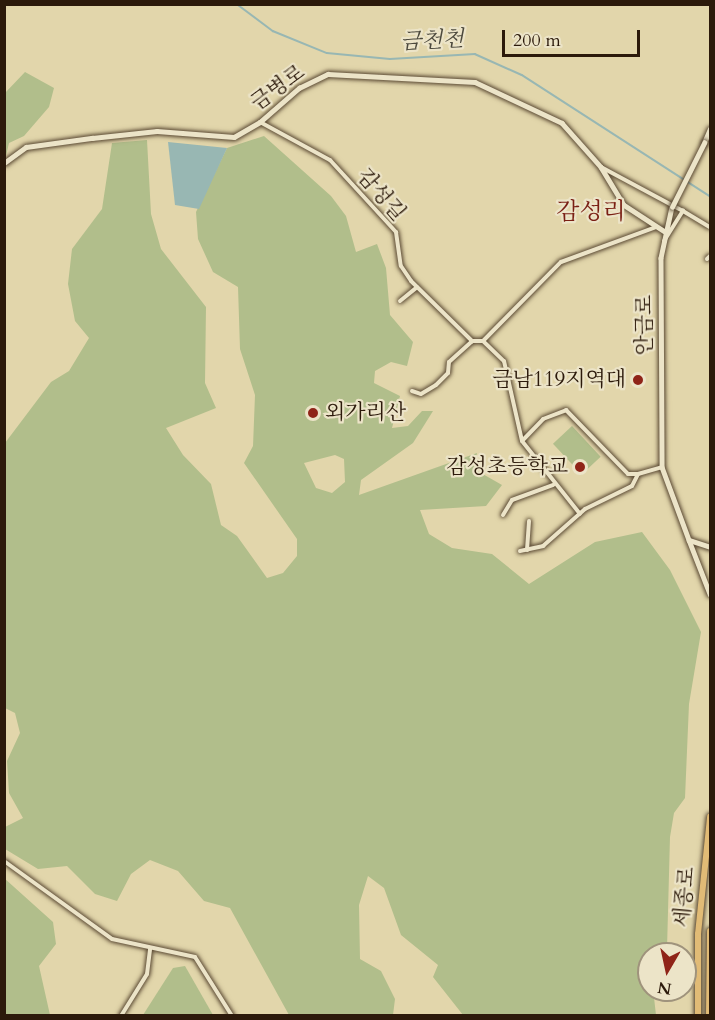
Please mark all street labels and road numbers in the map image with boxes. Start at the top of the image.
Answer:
street label: 금병로 [246,60,310,116]
street label: 감성길 [352,164,410,226]
street label: 안금로 [632,295,658,355]
street label: 세종로 [670,866,700,928]

